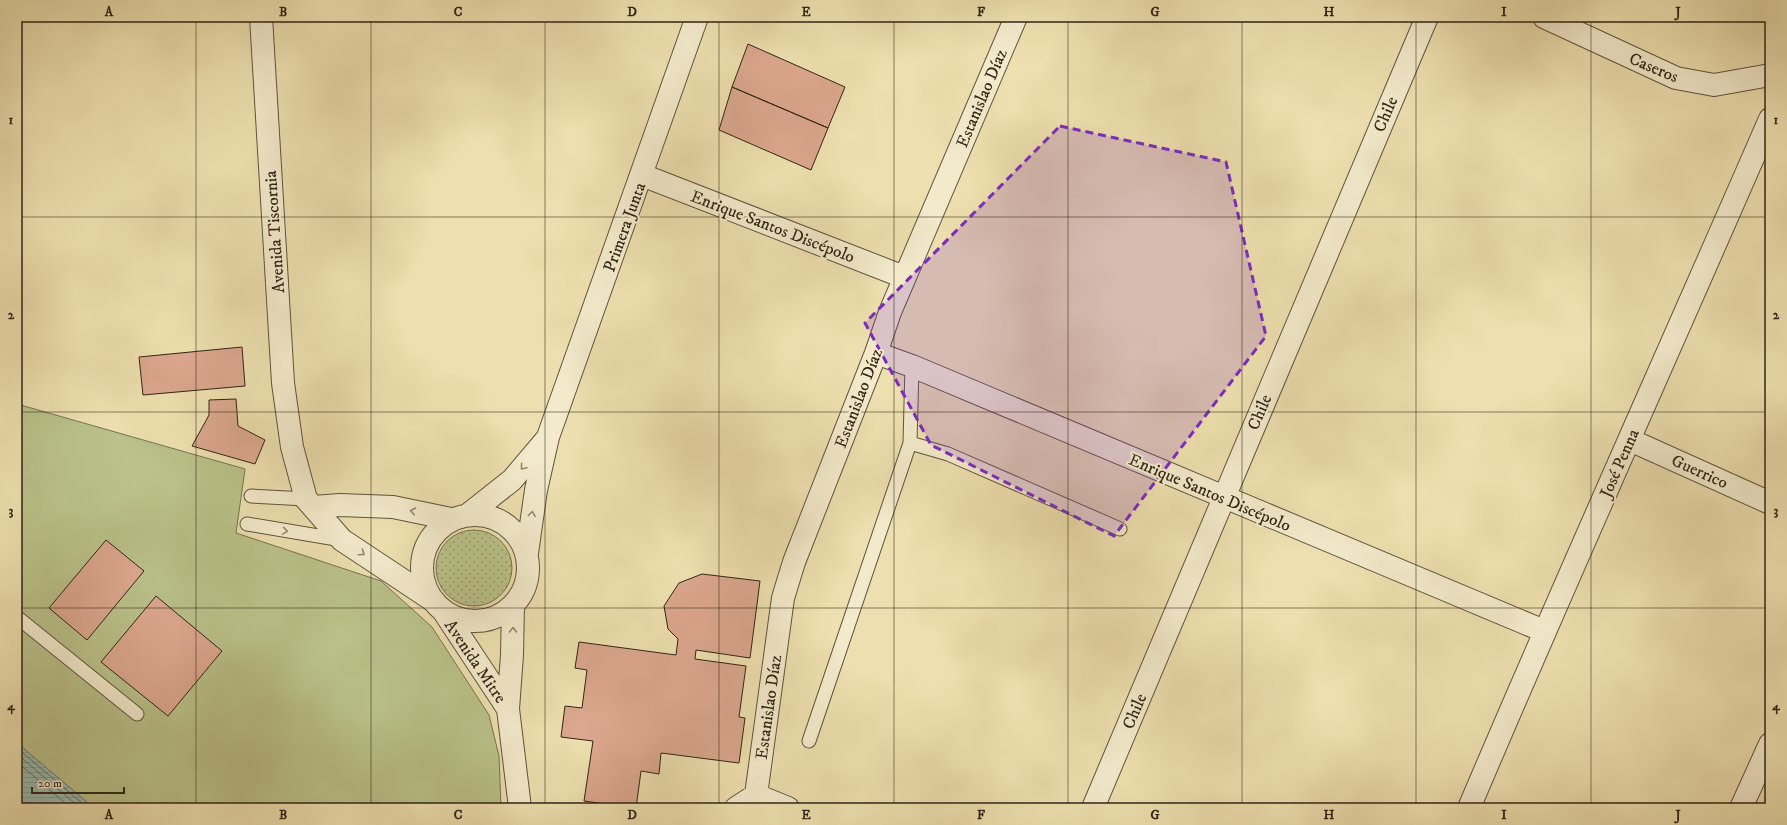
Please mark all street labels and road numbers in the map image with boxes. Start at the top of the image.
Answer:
street label: Estanislao Díaz [951,45,1013,151]
street label: Caseros [1626,48,1682,88]
street label: Chile [1369,93,1403,136]
street label: Avenida Tiscornia [260,169,290,294]
street label: Primera Junta [599,179,652,275]
street label: Enrique Santos Discépolo [687,185,858,268]
street label: Estanislao Díaz [830,345,888,451]
street label: Chile [1243,391,1277,434]
street label: José Penna [1594,425,1645,503]
street label: Enrique Santos Discépolo [1125,449,1294,537]
street label: Guerrico [1668,450,1731,494]
street label: Avenida Mitre [439,616,511,708]
street label: Estanislao Díaz [751,653,787,761]
street label: Chile [1118,690,1152,733]

